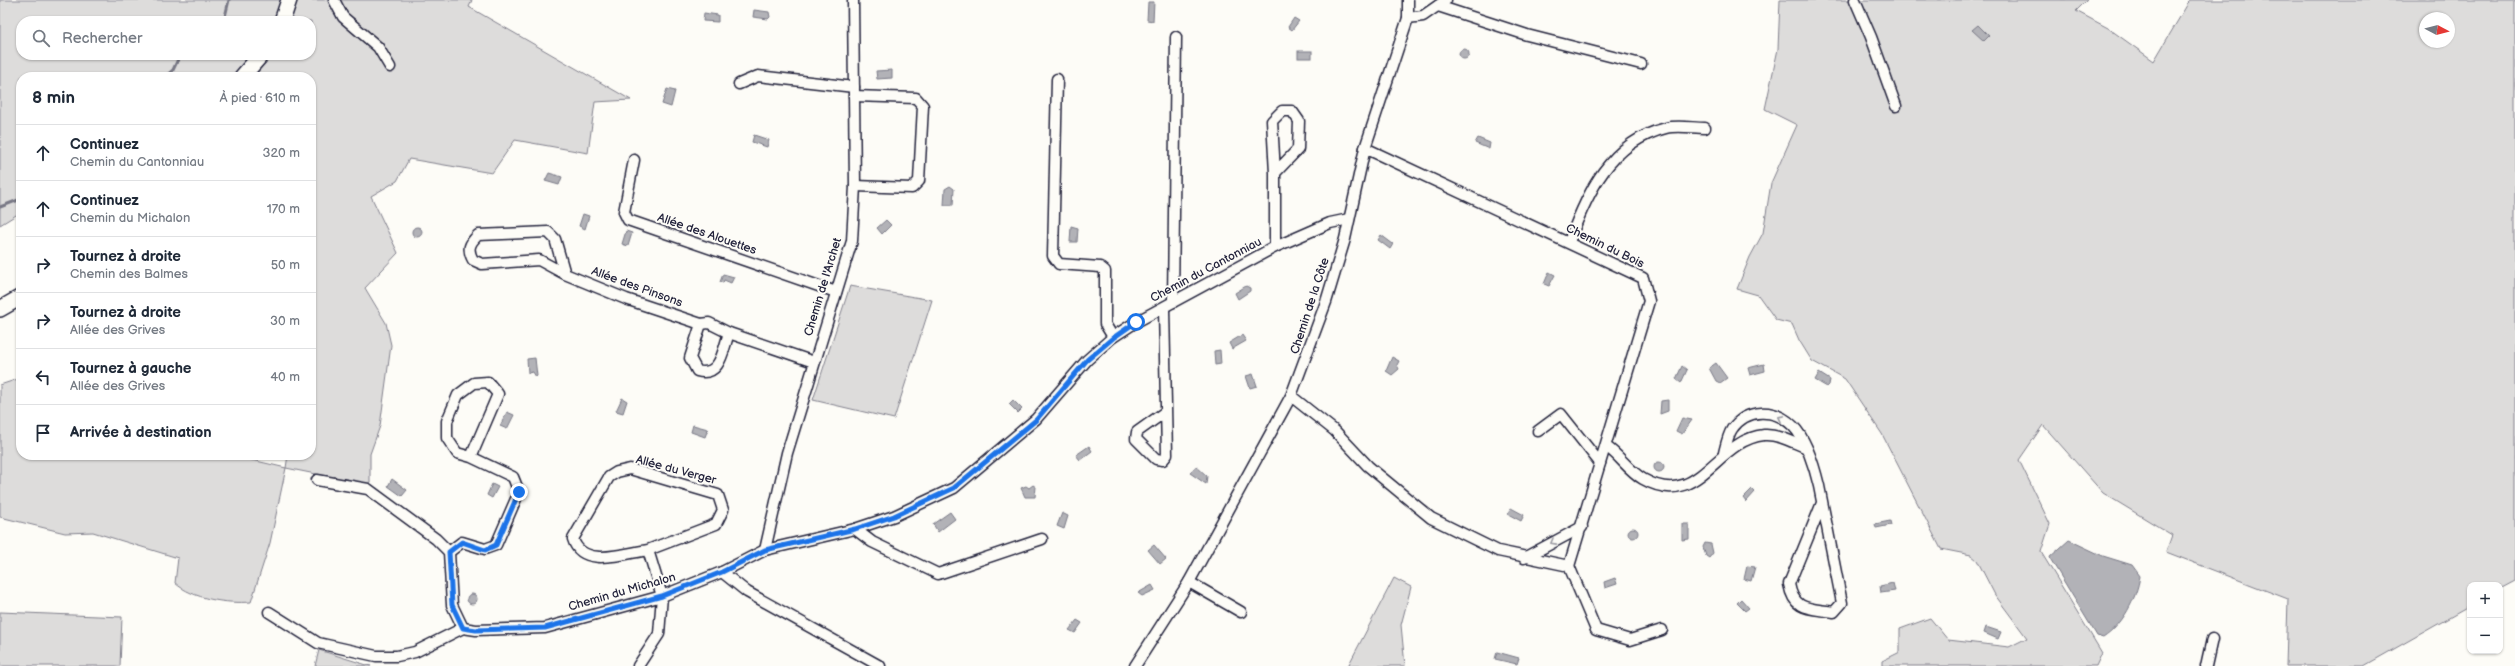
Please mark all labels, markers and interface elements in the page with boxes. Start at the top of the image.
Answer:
north arrow [2419,12,2455,48]
search box [16,16,316,60]
icon: search [30,27,52,49]
text: Rechercher [62,29,142,48]
text: 8 min [32,88,75,108]
text: À pied · 610 m [219,90,300,106]
text: Continuez [70,135,139,154]
icon: ahead [32,142,54,164]
text: 320 m [262,145,300,161]
text: Chemin du Cantonniau [70,154,204,170]
text: Continuez [70,191,139,210]
icon: ahead [32,198,54,220]
text: 170 m [267,201,300,217]
text: Chemin du Michalon [70,210,190,226]
street label: Allée des Alouettes [655,210,759,258]
street label: Chemin du Bois [1563,220,1647,272]
street label: Chemin du Cantonniau [1148,234,1264,306]
street label: Chemin de l'Archet [801,236,845,338]
text: Tournez à droite [70,247,181,266]
icon: right [32,254,54,276]
street label: Chemin de la Côte [1287,256,1333,356]
text: 50 m [271,257,300,273]
street label: Allée des Pinsons [589,264,685,310]
text: Chemin des Balmes [70,266,188,282]
text: Tournez à droite [70,303,181,322]
icon: right [32,310,54,332]
text: 30 m [270,313,300,329]
route start [1127,313,1145,331]
text: Allée des Grives [70,322,165,338]
text: Tournez à gauche [70,359,191,378]
icon: left [32,366,54,388]
text: 40 m [270,369,300,385]
text: Allée des Grives [70,378,165,394]
one-way arrow [1777,415,1785,423]
icon: arrive [32,422,54,444]
text: Arrivée à destination [70,423,212,442]
street label: Allée du Verger [634,452,719,488]
route end [510,483,528,501]
one-way arrow [1550,538,1557,545]
street label: Chemin du Michalon [567,569,678,615]
map controls [2467,582,2503,654]
button: + [2467,582,2503,618]
button: − [2467,618,2503,654]

